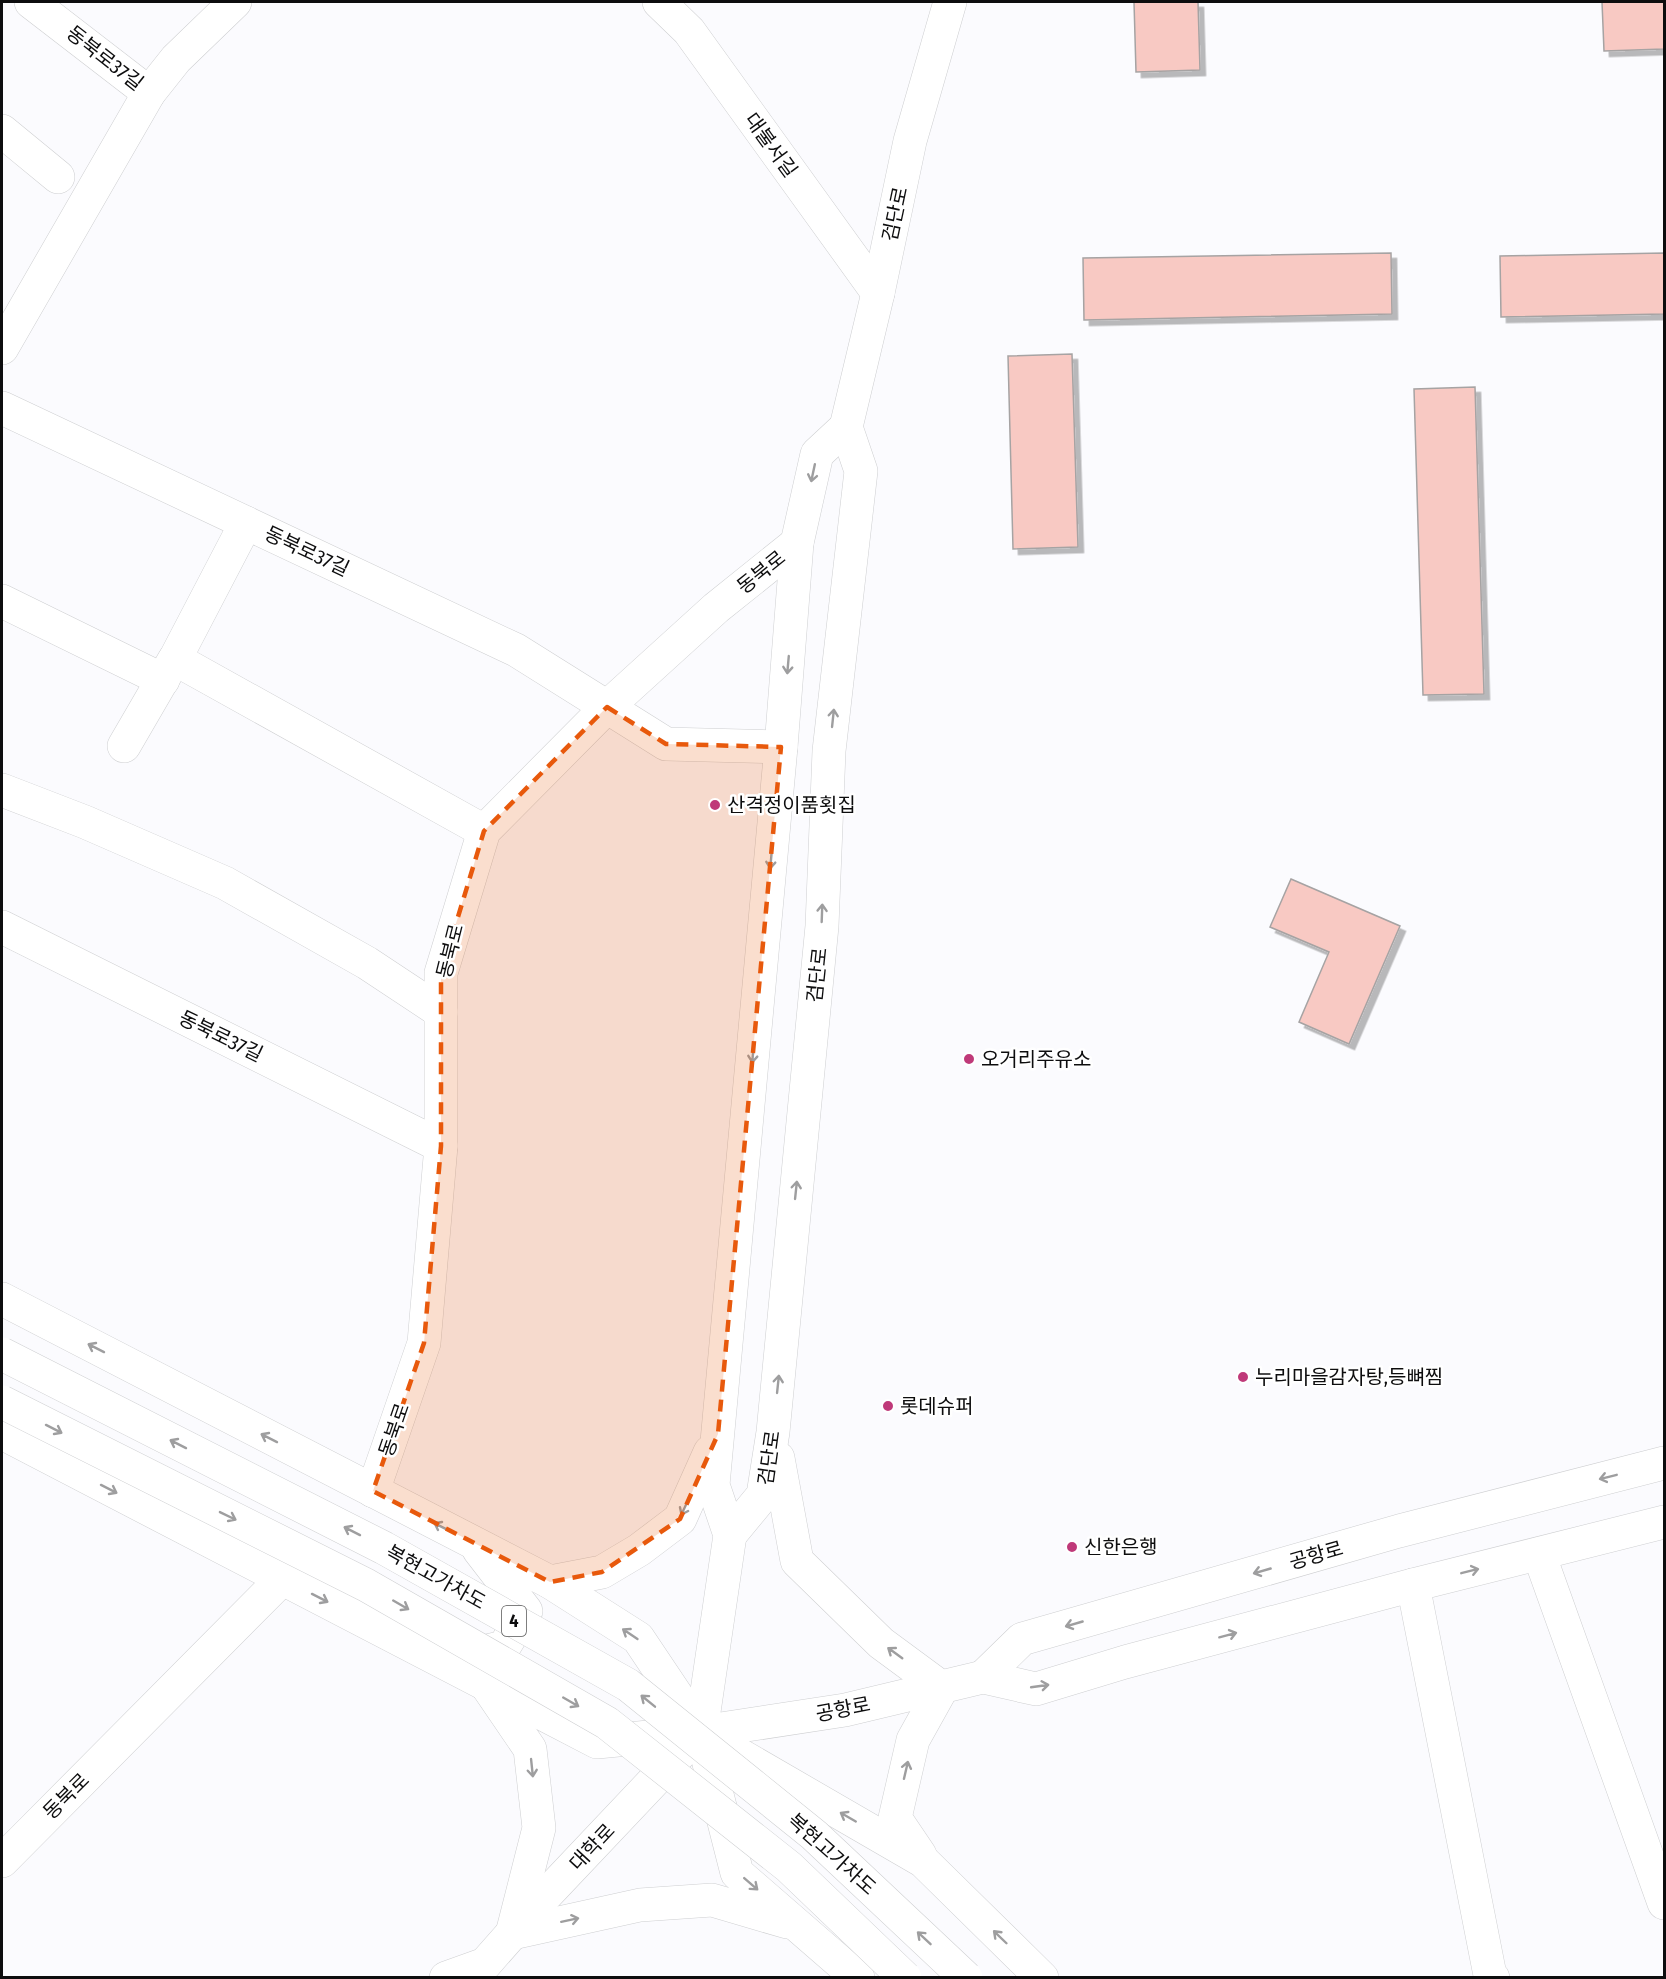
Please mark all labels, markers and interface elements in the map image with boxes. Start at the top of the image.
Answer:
street label: 동북로37길 [62,21,148,95]
street label: 대불서길 [740,108,802,182]
street label: 검단로 [878,185,912,243]
one-way arrow [807,462,818,482]
street label: 동북로37길 [261,521,353,581]
street label: 동북로 [732,545,790,599]
one-way arrow [782,655,793,675]
one-way arrow [828,708,839,728]
place label: 산격정이품횟집 [727,793,856,817]
marker: 산격정이품횟집 [708,798,722,812]
one-way arrow [765,849,776,869]
one-way arrow [817,903,828,923]
street label: 동북로 [432,921,468,981]
street label: 검단로 [802,946,832,1004]
street label: 동북로37길 [175,1005,267,1067]
one-way arrow [747,1043,758,1063]
place label: 오거리주유소 [981,1047,1091,1071]
marker: 오거리주유소 [962,1052,976,1066]
one-way arrow [791,1181,802,1201]
one-way arrow [88,1342,105,1354]
place label: 누리마을감자탕,등뼈찜 [1255,1365,1443,1389]
marker: 누리마을감자탕,등뼈찜 [1236,1370,1250,1384]
one-way arrow [773,1375,784,1395]
place label: 롯데슈퍼 [900,1394,974,1418]
marker: 롯데슈퍼 [881,1399,895,1413]
street label: 동북로 [374,1400,414,1460]
one-way arrow [44,1423,62,1435]
street label: 검단로 [753,1429,785,1487]
one-way arrow [261,1432,279,1443]
one-way arrow [169,1438,187,1449]
one-way arrow [1599,1472,1618,1484]
one-way arrow [100,1484,118,1495]
one-way arrow [679,1497,691,1515]
one-way arrow [219,1510,236,1522]
one-way arrow [434,1521,452,1533]
one-way arrow [343,1525,361,1537]
place label: 신한은행 [1084,1535,1158,1559]
street label: 공항로 [1286,1536,1346,1574]
street label: 복현고가차도 [382,1540,490,1614]
marker: 신한은행 [1065,1540,1079,1554]
one-way arrow [1252,1565,1271,1577]
one-way arrow [1460,1565,1479,1577]
one-way arrow [311,1592,329,1604]
one-way arrow [392,1600,410,1611]
road number: 4 [502,1606,526,1636]
one-way arrow [1065,1619,1084,1630]
one-way arrow [622,1628,639,1640]
one-way arrow [1218,1628,1237,1640]
one-way arrow [887,1647,903,1660]
one-way arrow [1030,1680,1049,1691]
street label: 공항로 [814,1692,872,1726]
one-way arrow [640,1695,656,1708]
one-way arrow [562,1696,579,1708]
one-way arrow [527,1758,538,1778]
one-way arrow [901,1761,913,1780]
street label: 동북로 [38,1768,94,1824]
street label: 복현고가차도 [783,1808,881,1900]
one-way arrow [840,1811,857,1823]
street label: 대학로 [564,1819,620,1875]
one-way arrow [743,1877,758,1891]
one-way arrow [560,1914,579,1926]
one-way arrow [993,1929,1008,1944]
one-way arrow [916,1930,931,1945]

